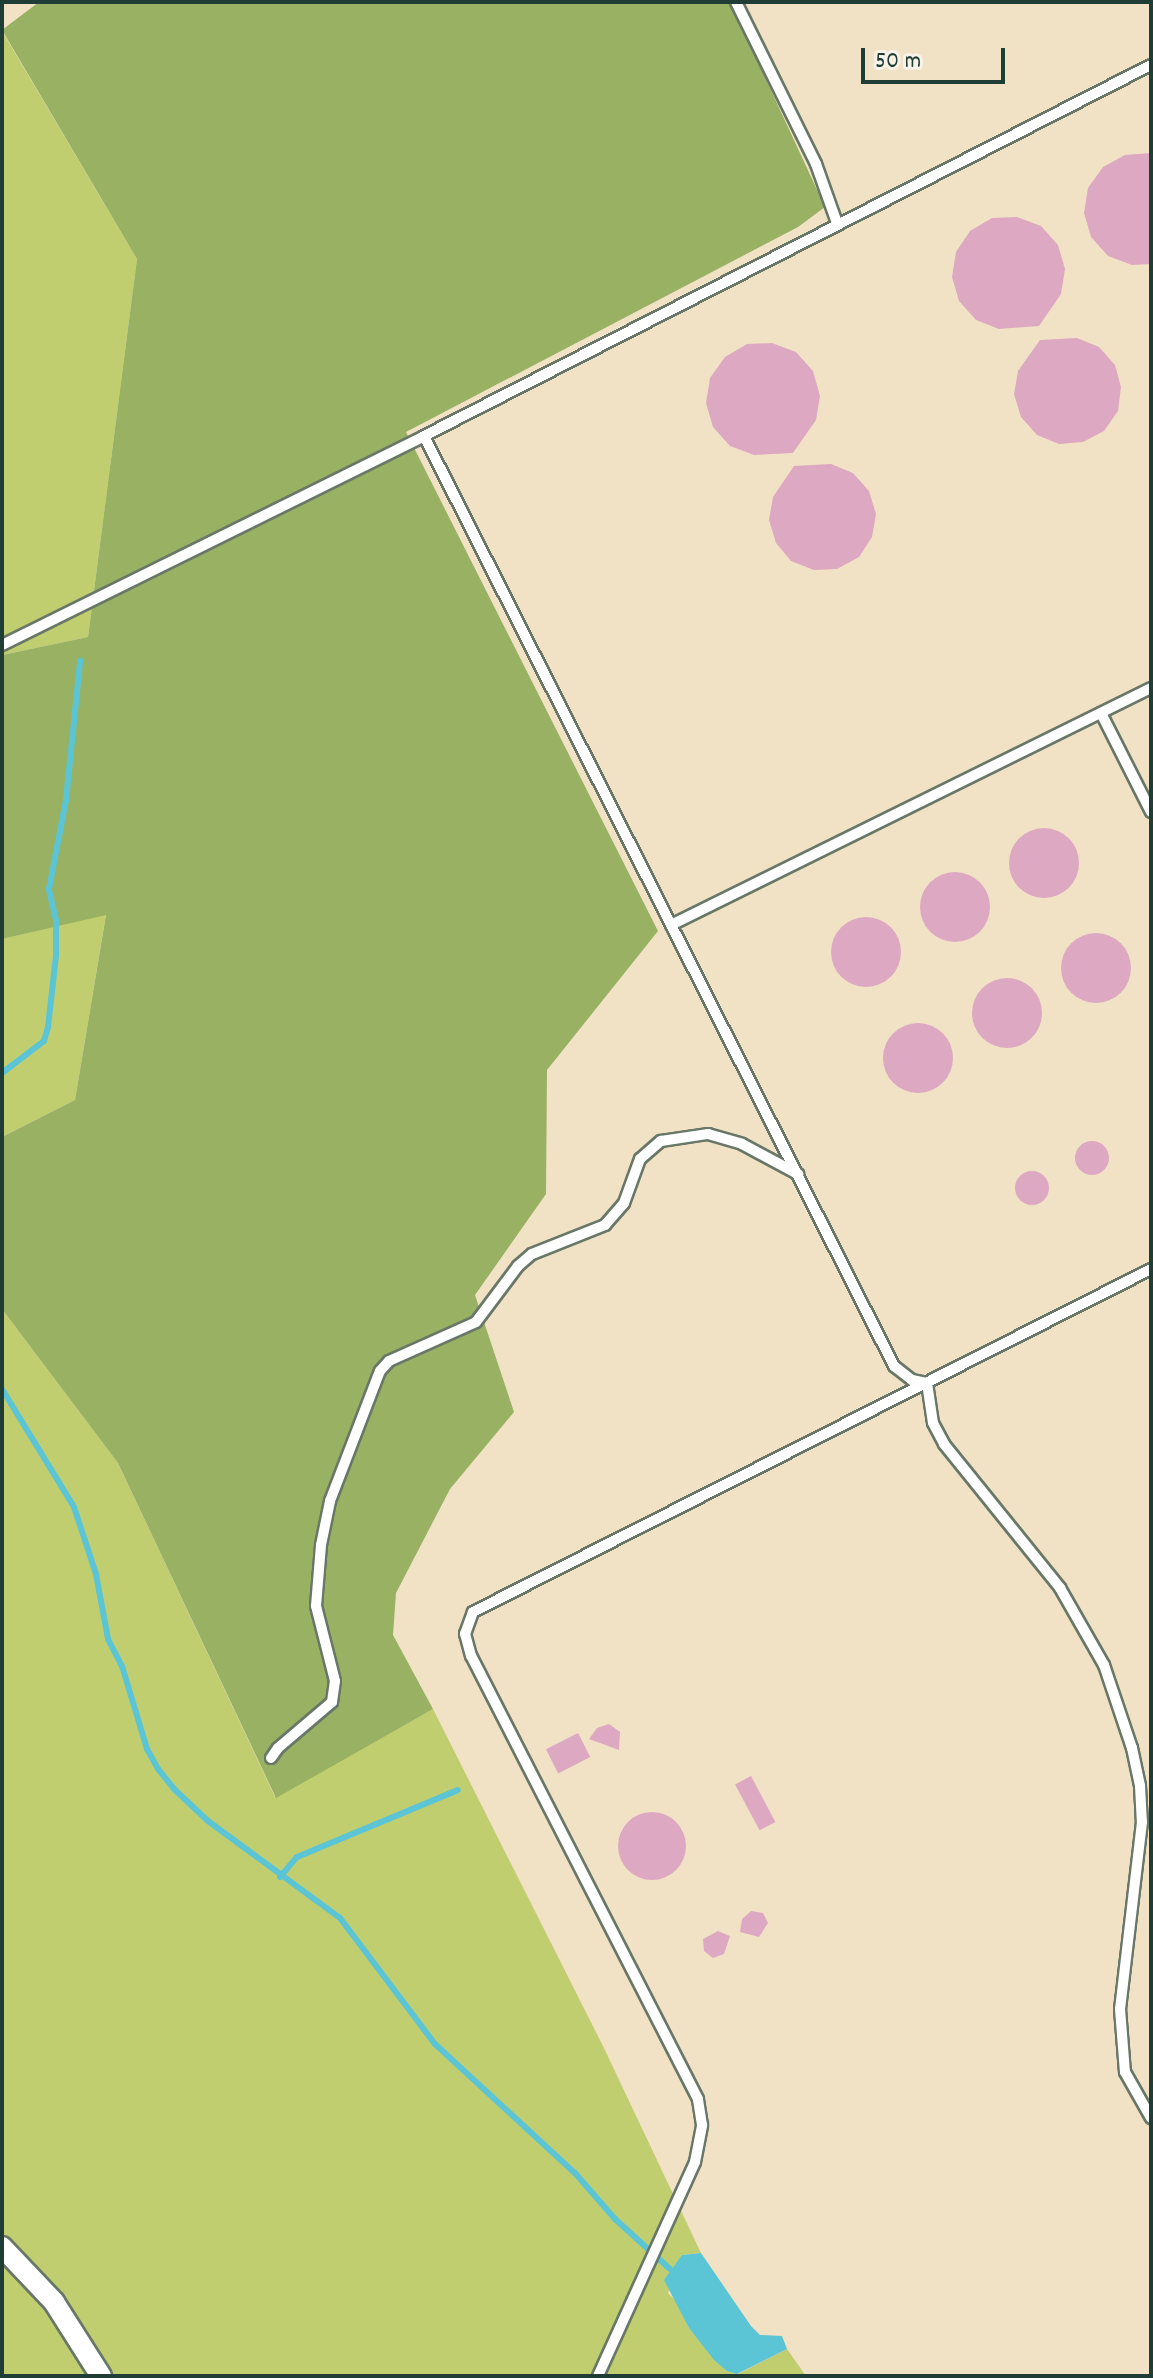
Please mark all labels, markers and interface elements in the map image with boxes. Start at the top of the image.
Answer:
scale bar [865,32,1009,82]
text: 50 m [875,45,921,79]

